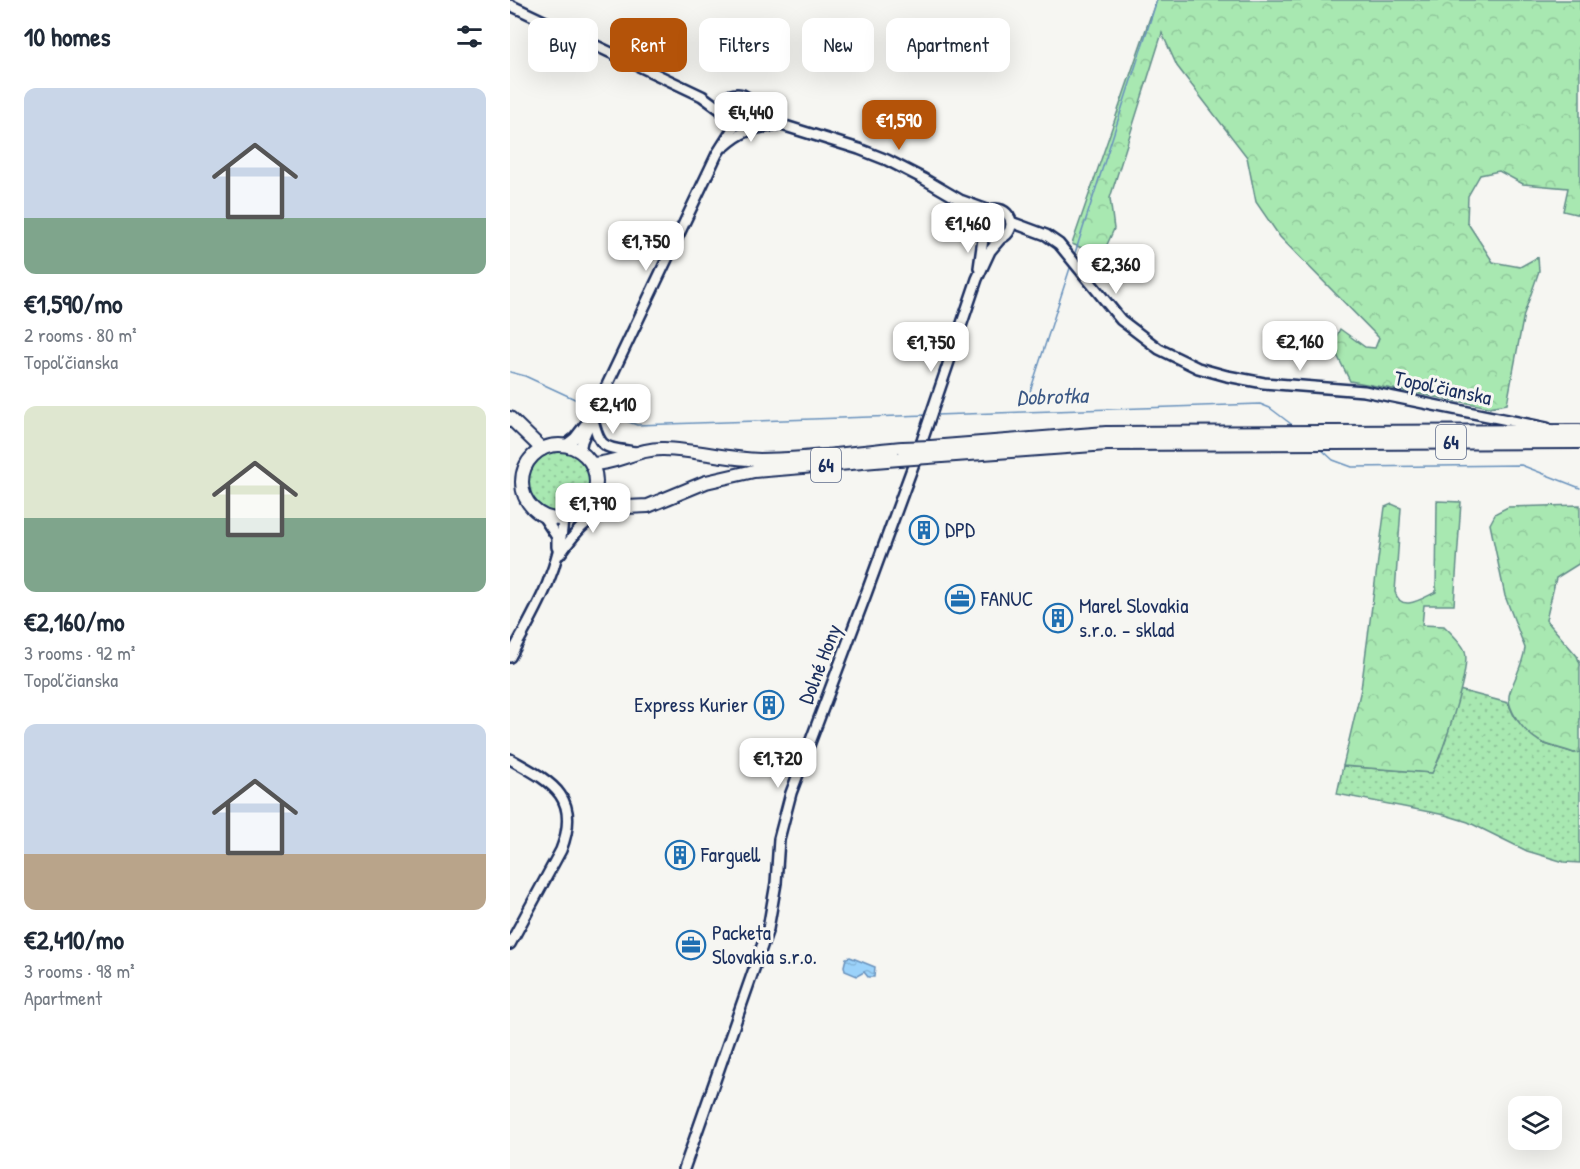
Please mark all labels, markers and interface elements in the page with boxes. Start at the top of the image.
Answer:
chip: Buy [528,18,598,72]
chip: Rent [610,18,687,72]
chip: Filters [699,18,790,72]
chip: New [802,18,874,72]
chip: Apartment [886,18,1010,72]
text: 10 homes [24,19,111,54]
icon: filters [453,20,486,53]
pin: €4,440 [702,92,800,143]
text: €4,440 [728,98,774,125]
pin: €1,590 [850,100,948,151]
text: €1,590 [876,106,922,133]
icon: home [201,127,309,235]
pin: €1,460 [919,203,1017,254]
text: €1,460 [945,209,991,236]
pin: €1,750 [597,221,695,272]
text: €1,750 [622,227,670,254]
pin: €2,360 [1067,244,1165,295]
text: €2,360 [1092,250,1140,277]
text: €1,590/mo [24,286,123,321]
text: 2 rooms · 80 m² [24,321,137,348]
pin: €2,160 [1251,321,1349,372]
pin: €1,750 [882,322,980,373]
text: €2,160 [1276,327,1324,354]
text: €1,750 [907,328,955,355]
text: Topoľčianska [24,348,118,375]
street label: Topoľčianska [1392,363,1494,412]
water label: Dobrotka [1016,380,1090,412]
pin: €2,410 [564,384,662,435]
text: €2,410 [590,390,636,417]
road number: 64 [1436,425,1466,459]
icon: home [201,445,309,553]
road number: 64 [811,448,841,482]
pin: €1,790 [544,483,642,534]
text: €1,790 [569,489,617,516]
building icon: DPD [908,514,940,546]
place label: DPD [945,515,975,544]
office icon: FANUC [944,583,976,615]
place label: FANUC [980,584,1033,613]
place label: Marel Slovakia s.r.o. - sklad [1079,591,1189,644]
building icon: Marel Slovakia s.r.o. - sklad [1042,602,1074,634]
text: €2,160/mo [24,604,125,639]
street label: Dolné Hony [791,620,848,708]
text: 3 rooms · 92 m² [24,639,135,666]
text: Topoľčianska [24,666,118,693]
building icon: Express Kurier [753,689,785,721]
place label: Express Kurier [634,690,748,719]
pin: €1,720 [729,738,827,789]
text: €1,720 [753,744,803,771]
icon: home [201,763,309,871]
building icon: Farguell [664,839,696,871]
place label: Farguell [700,840,761,869]
place label: Packeta Slovakia s.r.o. [712,918,817,971]
text: €2,410/mo [24,922,124,957]
office icon: Packeta Slovakia s.r.o. [675,929,707,961]
text: 3 rooms · 98 m² [24,957,135,984]
text: Apartment [24,984,102,1011]
map controls [1508,1096,1562,1150]
button: layers [1508,1096,1562,1150]

